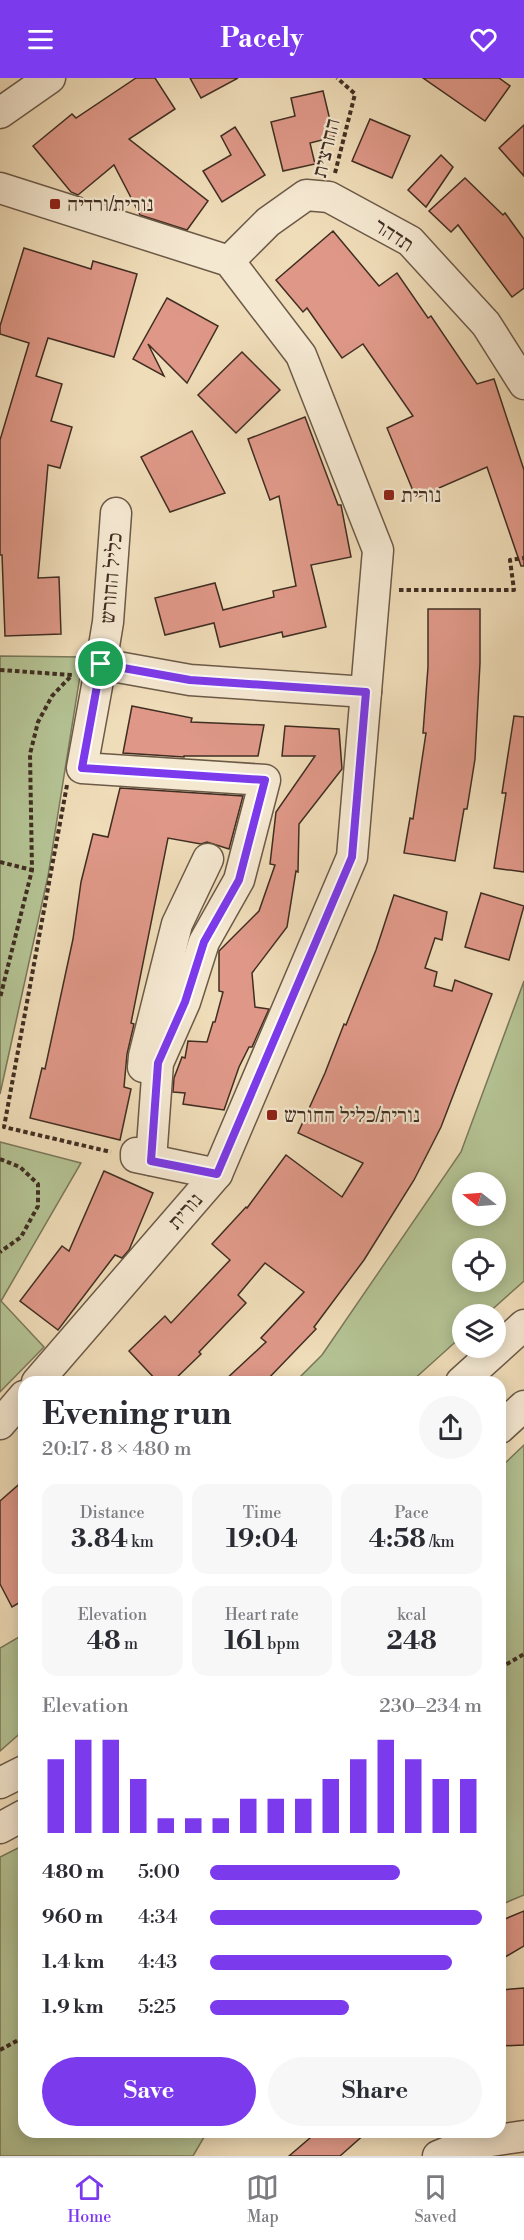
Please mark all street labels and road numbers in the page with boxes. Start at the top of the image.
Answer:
street label: החרצית [307,116,347,181]
street label: תדהר [369,213,418,258]
street label: כליל החורש [95,531,129,625]
street label: נורית [163,1188,209,1235]

